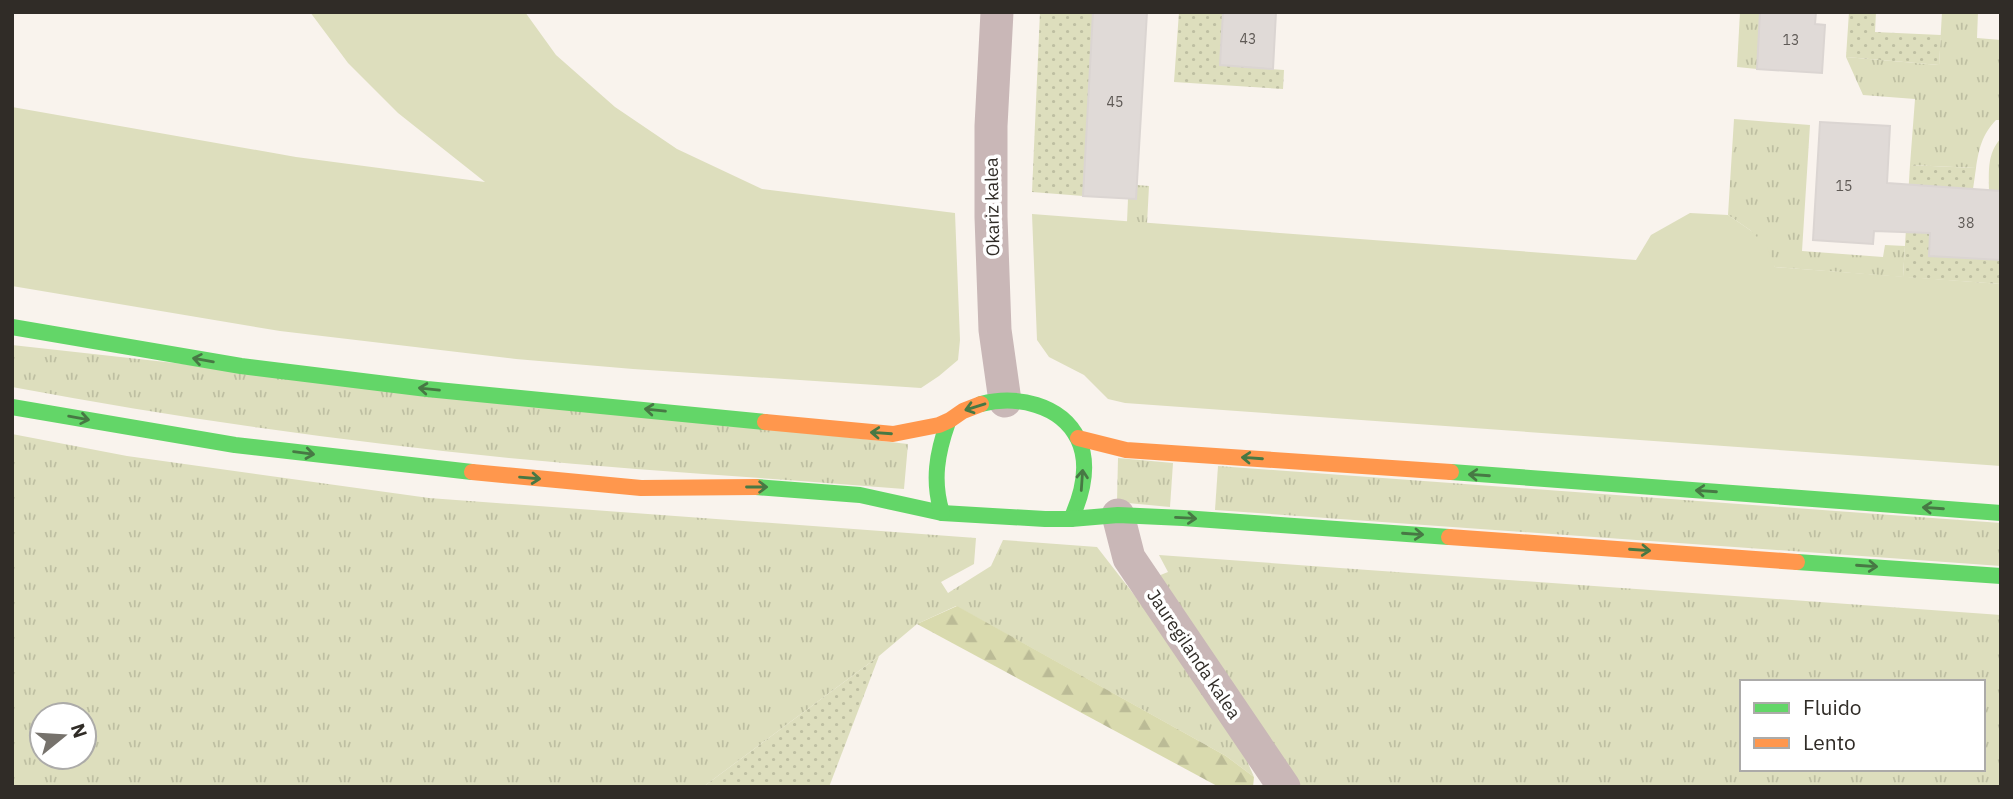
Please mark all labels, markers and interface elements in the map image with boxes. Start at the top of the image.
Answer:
house number: 43 [1240,30,1256,48]
house number: 13 [1783,31,1799,49]
house number: 45 [1107,93,1123,111]
street label: Okariz kalea [980,157,1004,257]
house number: 15 [1836,177,1852,195]
house number: 38 [1958,214,1974,232]
one-way arrow [192,352,215,366]
one-way arrow [418,383,440,396]
one-way arrow [964,402,986,415]
one-way arrow [644,404,667,417]
one-way arrow [68,412,90,426]
one-way arrow [871,426,893,439]
one-way arrow [292,447,315,460]
one-way arrow [1241,451,1264,464]
one-way arrow [1076,468,1089,491]
one-way arrow [1468,468,1491,481]
one-way arrow [519,471,541,484]
one-way arrow [746,480,769,494]
one-way arrow [1695,484,1718,497]
one-way arrow [1922,501,1944,514]
one-way arrow [1174,512,1197,525]
one-way arrow [1401,528,1424,541]
one-way arrow [1628,544,1651,557]
one-way arrow [1855,560,1878,573]
street label: Jauregilanda kalea [1142,585,1246,724]
legend [1740,680,1985,771]
text: Fluido [1803,693,1862,721]
north arrow [28,701,98,771]
text: N [66,720,93,741]
text: Lento [1803,728,1856,756]

